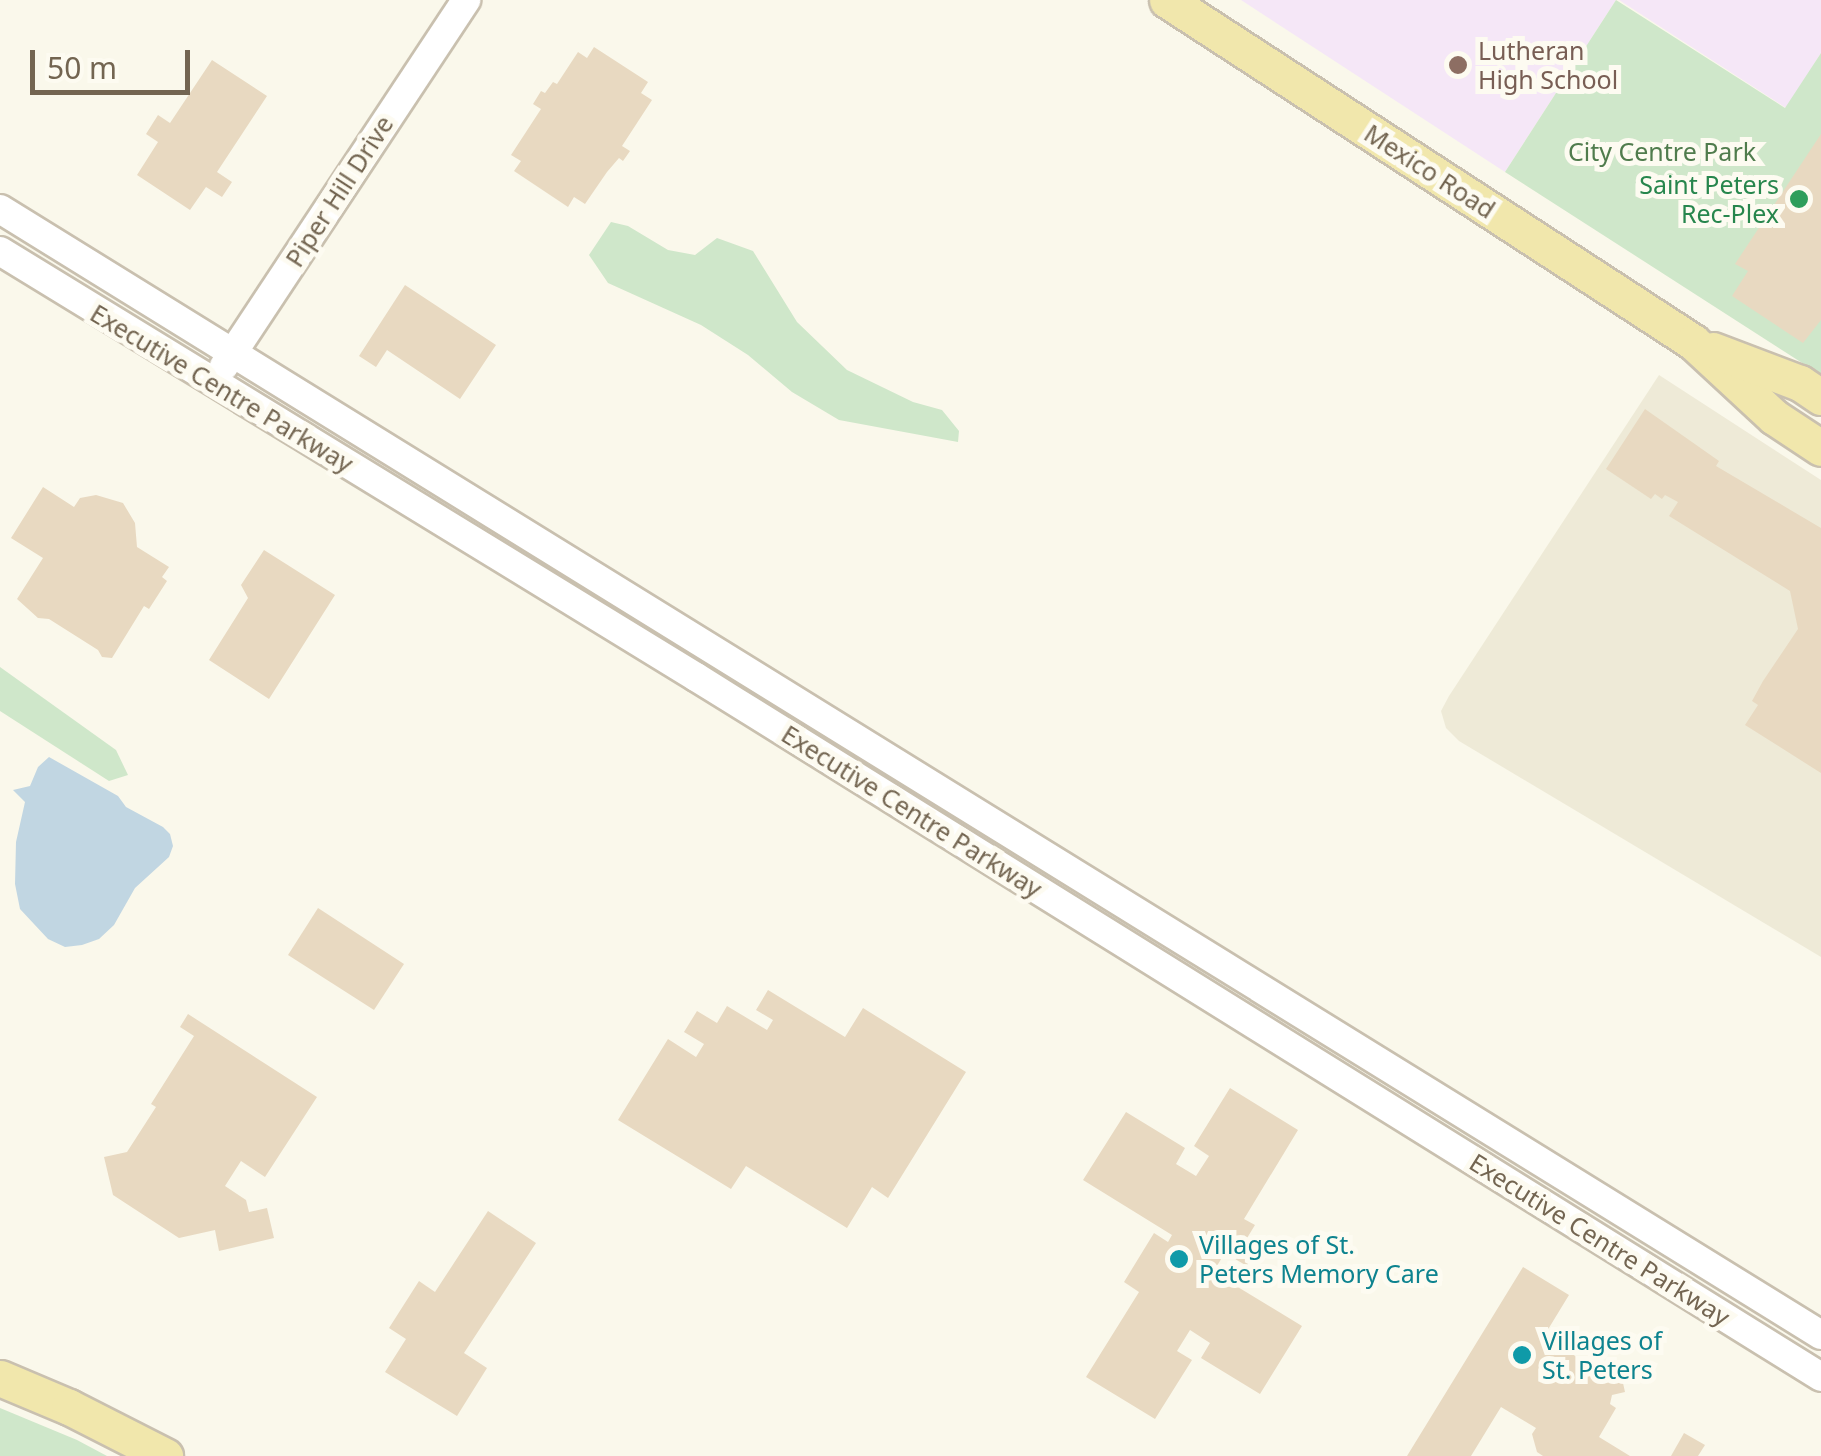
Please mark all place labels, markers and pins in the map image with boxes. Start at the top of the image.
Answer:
place label: Lutheran High School [1478,36,1618,95]
marker: Lutheran High School [1447,54,1469,76]
place label: Saint Peters Rec-Plex [1639,170,1779,229]
marker: Saint Peters Rec-Plex [1788,188,1810,210]
place label: Villages of St. Peters Memory Care [1199,1230,1439,1289]
marker: Villages of St. Peters Memory Care [1168,1248,1190,1270]
place label: Villages of St. Peters [1542,1326,1662,1385]
marker: Villages of St. Peters [1511,1344,1533,1366]

